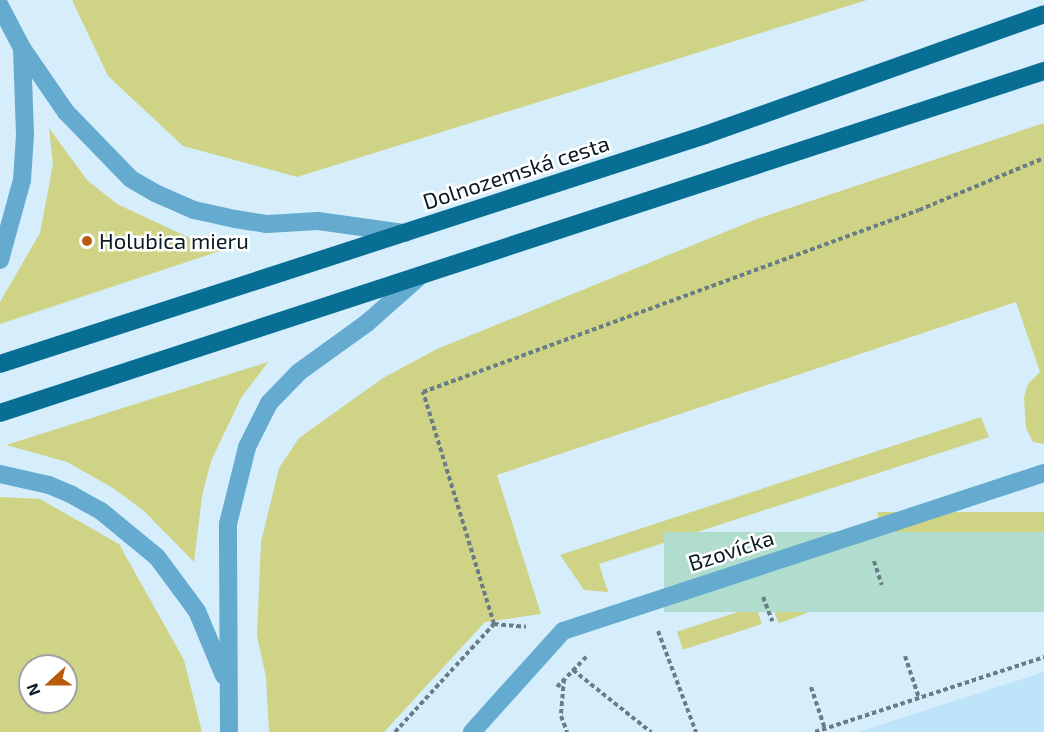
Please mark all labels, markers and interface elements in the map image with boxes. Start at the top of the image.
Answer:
street label: Dolnozemská cesta [419,129,613,215]
place label: Holubica mieru [99,228,249,254]
marker: Holubica mieru [80,234,94,248]
street label: Bzovícka [685,524,777,576]
north arrow [18,654,78,714]
text: N [22,681,44,699]

